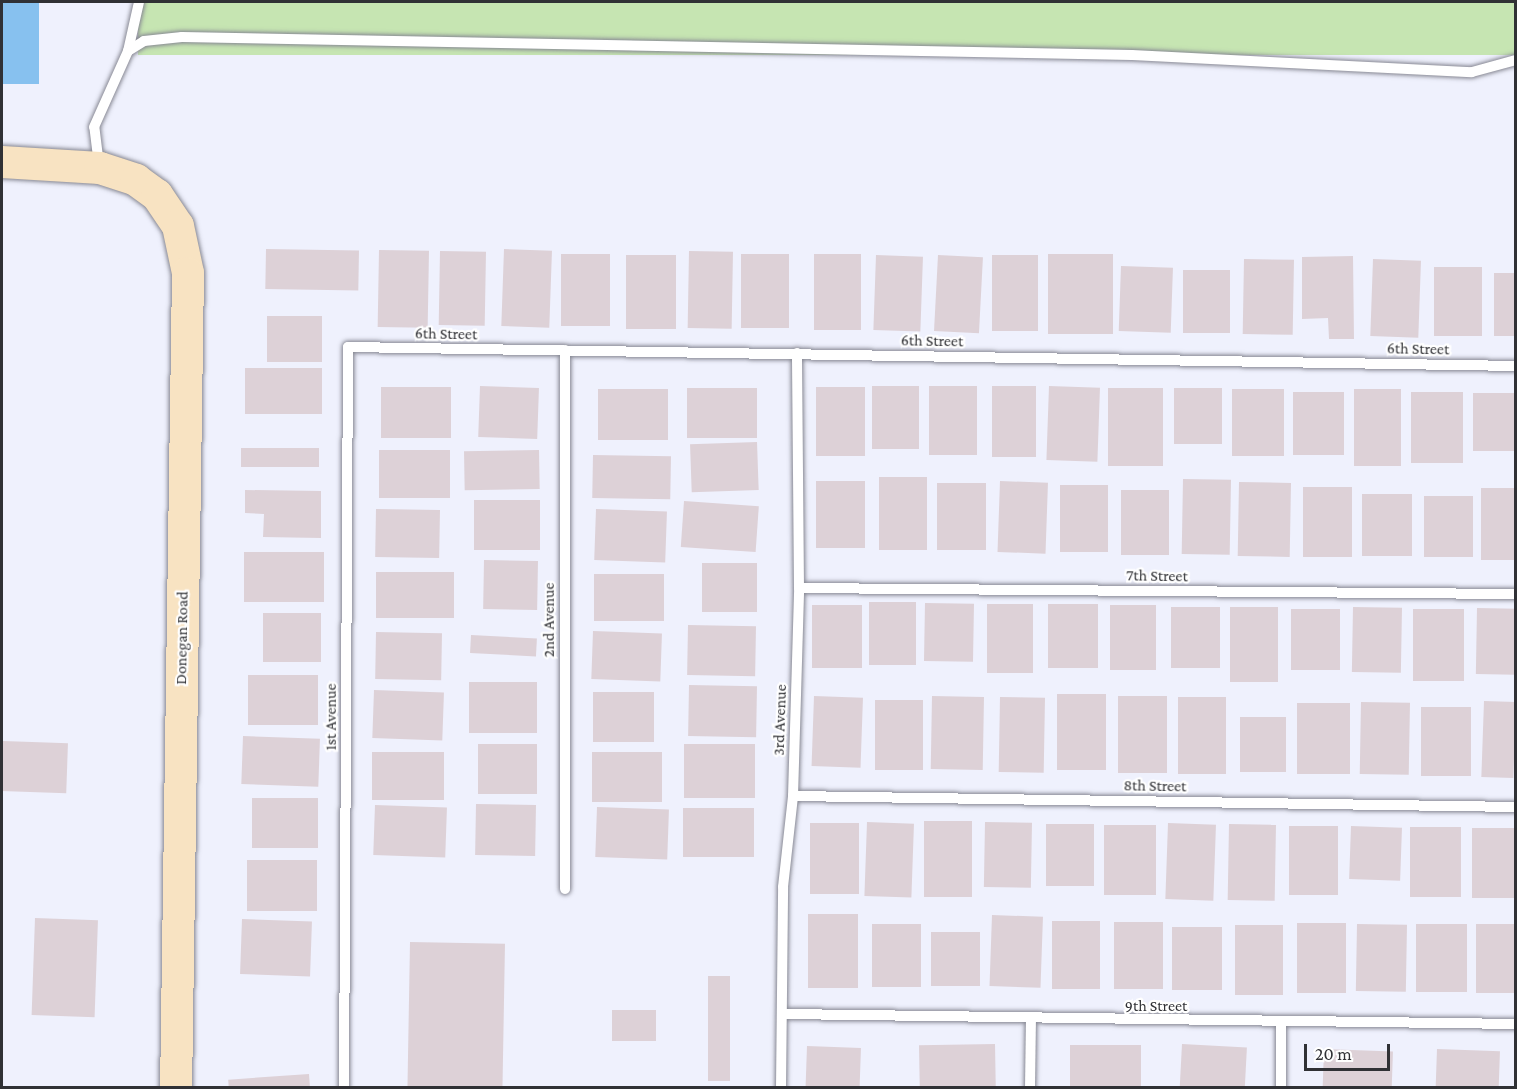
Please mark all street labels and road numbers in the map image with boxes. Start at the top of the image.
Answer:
street label: 6th Street [415,324,477,344]
street label: 6th Street [901,331,963,351]
street label: 6th Street [1387,339,1449,359]
street label: 7th Street [1126,566,1188,586]
street label: 2nd Avenue [539,583,559,657]
street label: Donegan Road [172,591,192,685]
street label: 1st Avenue [321,683,341,751]
street label: 3rd Avenue [769,684,791,756]
street label: 8th Street [1123,776,1187,796]
street label: 9th Street [1125,996,1187,1016]

